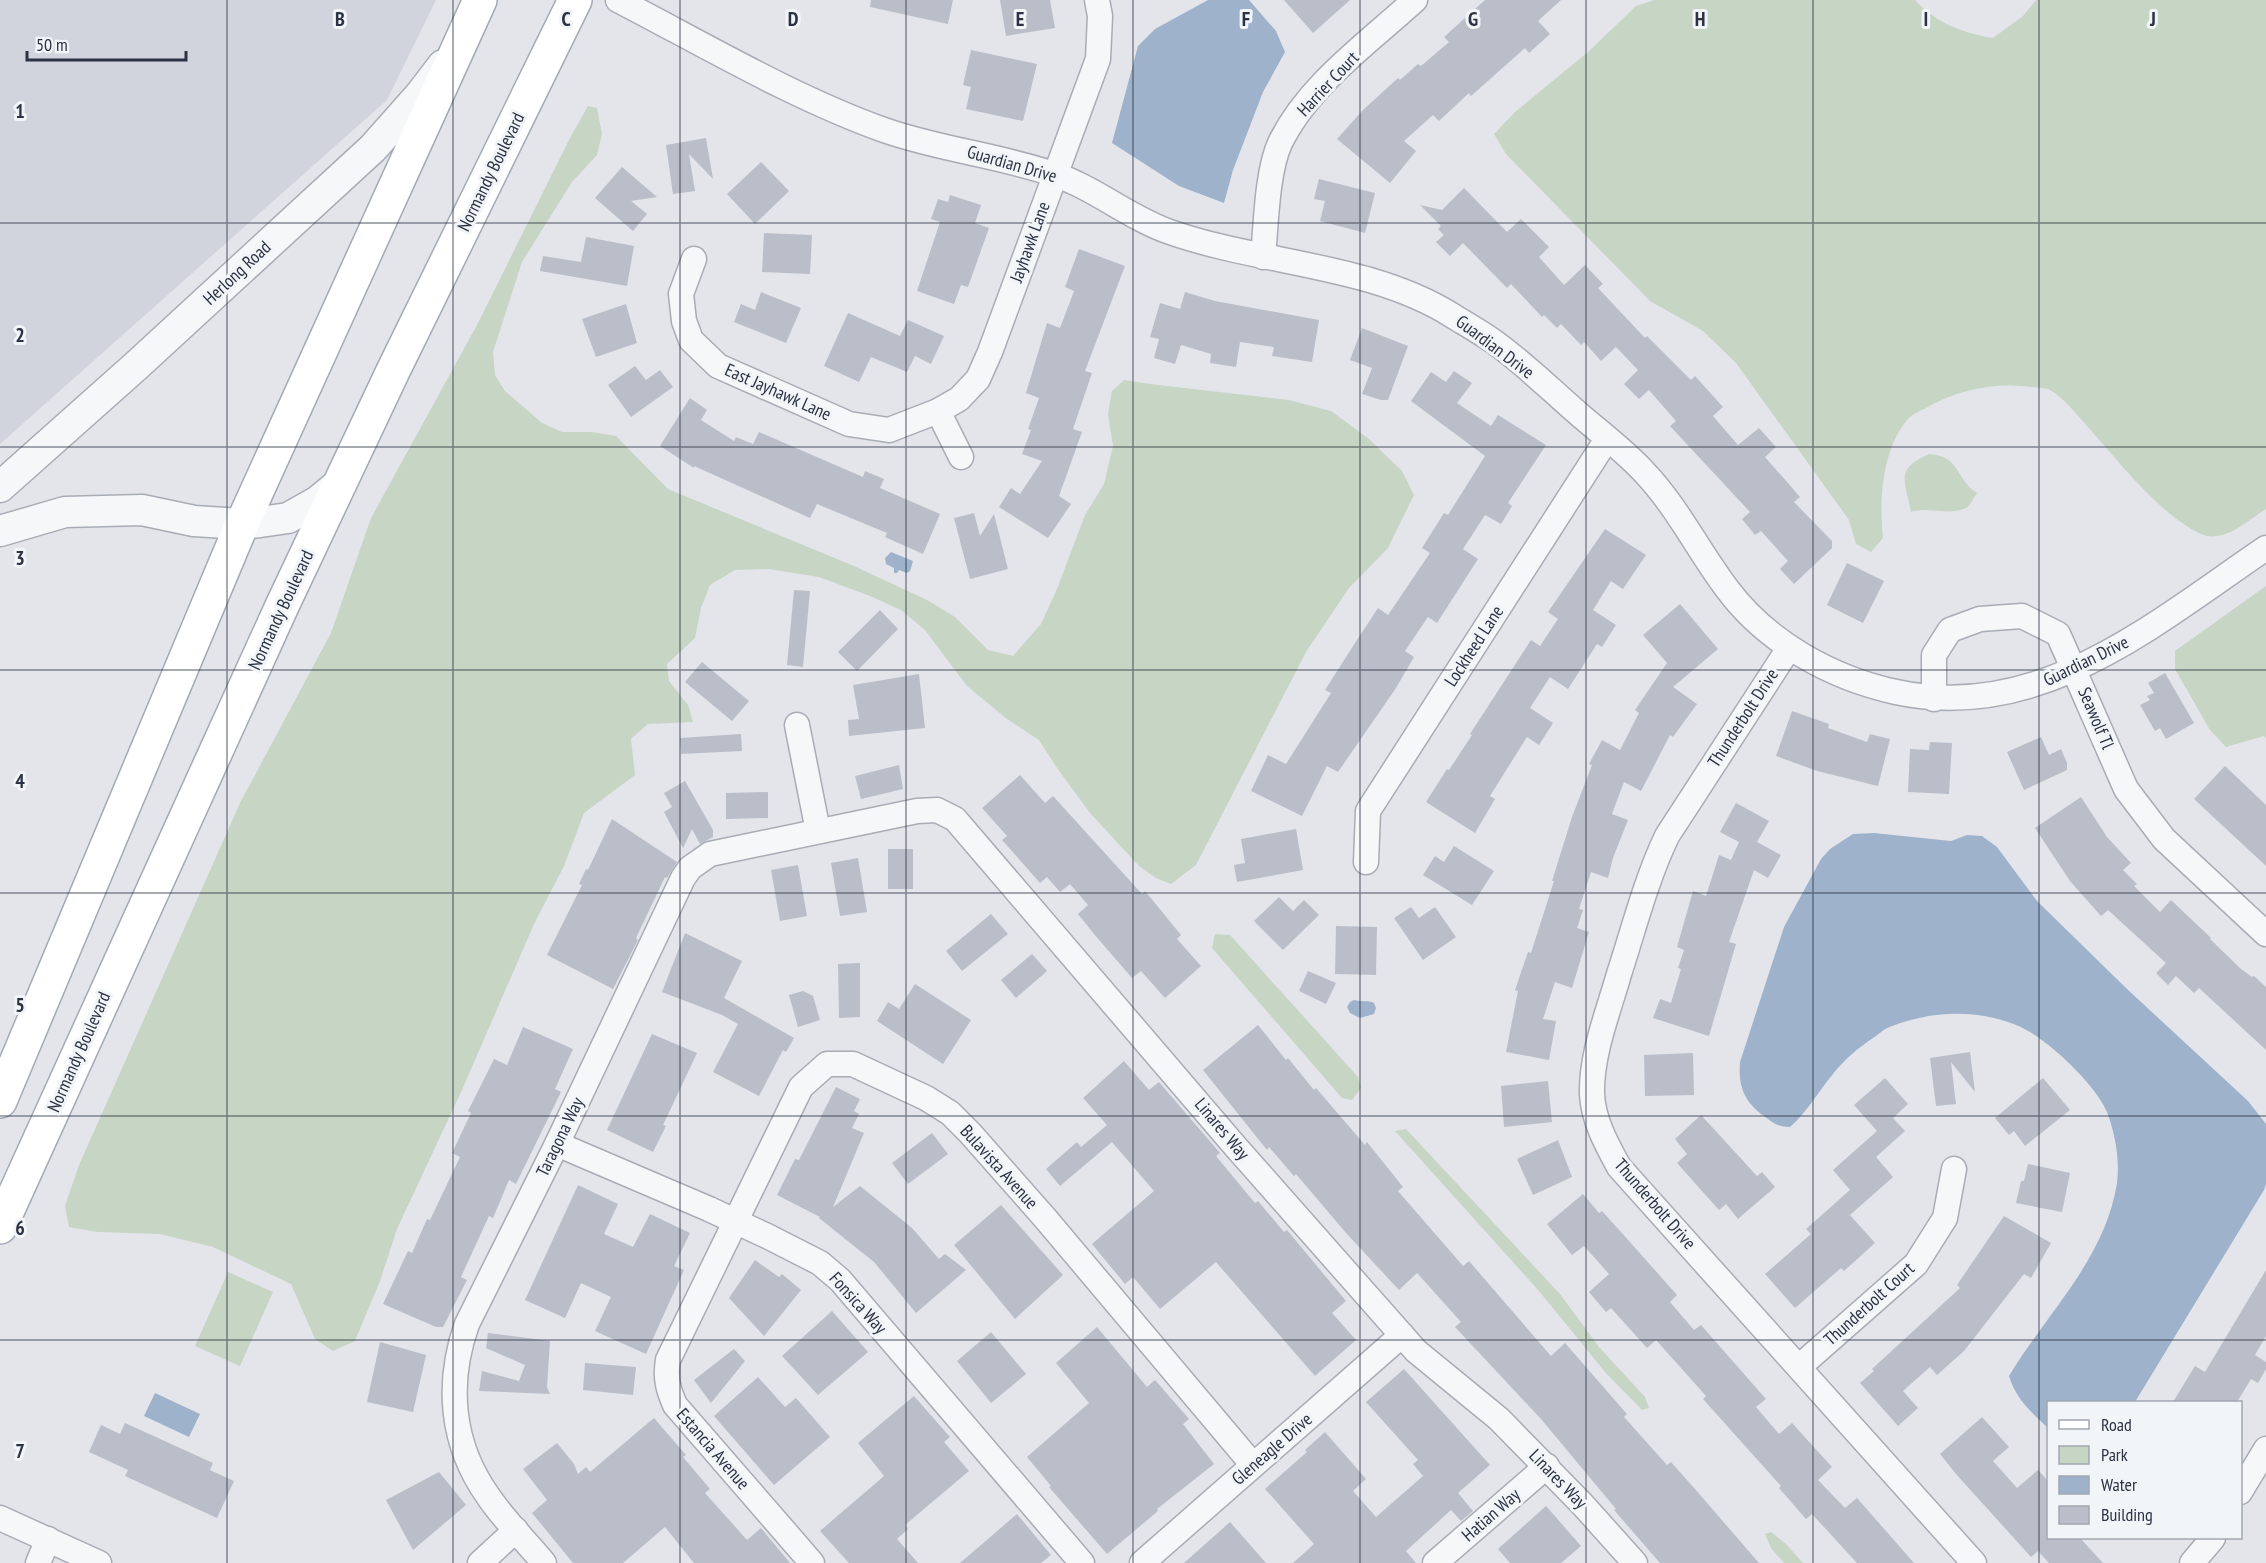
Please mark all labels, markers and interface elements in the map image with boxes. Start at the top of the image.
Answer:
text: B [335,6,345,32]
text: C [561,6,571,32]
text: D [788,6,799,32]
text: E [1016,6,1024,32]
text: F [1242,6,1250,32]
text: G [1468,6,1478,32]
text: H [1695,6,1705,32]
text: I [1924,6,1928,32]
text: J [2149,6,2156,32]
scale bar [27,24,186,62]
text: 50 m [36,33,68,56]
street label: Harrier Court [1292,46,1364,121]
text: 1 [15,98,25,124]
street label: Normandy Boulevard [452,109,529,235]
street label: Guardian Drive [965,140,1060,187]
street label: Jayhawk Lane [1004,198,1055,286]
street label: Herlong Road [198,236,275,310]
street label: Guardian Drive [1452,310,1539,384]
text: 2 [15,322,25,348]
street label: East Jayhawk Lane [721,358,835,425]
text: 3 [15,545,25,571]
street label: Normandy Boulevard [243,546,318,673]
street label: Lockheed Lane [1439,601,1508,691]
street label: Guardian Drive [2039,630,2132,691]
street label: Thunderbolt Drive [1702,664,1783,771]
street label: Seawolf Tl [2073,683,2120,753]
text: 4 [15,768,25,794]
street label: Normandy Boulevard [42,988,115,1116]
text: 5 [15,992,25,1018]
street label: Taragona Way [530,1093,589,1180]
street label: Linares Way [1190,1093,1255,1165]
street label: Bulavista Avenue [955,1120,1043,1214]
street label: Thunderbolt Drive [1610,1153,1701,1254]
text: 6 [15,1215,25,1241]
street label: Thunderbolt Court [1819,1257,1919,1350]
street label: Fonsica Way [824,1267,892,1339]
legend [2047,1401,2242,1539]
street label: Estancia Avenue [672,1403,755,1494]
street label: Gleneagle Drive [1227,1407,1317,1490]
text: Road [2101,1413,2132,1436]
text: 7 [15,1438,25,1464]
text: Park [2101,1443,2128,1466]
street label: Linares Way [1524,1444,1592,1513]
text: Water [2101,1473,2137,1496]
street label: Hatian Way [1457,1483,1525,1546]
text: Building [2101,1503,2153,1526]

